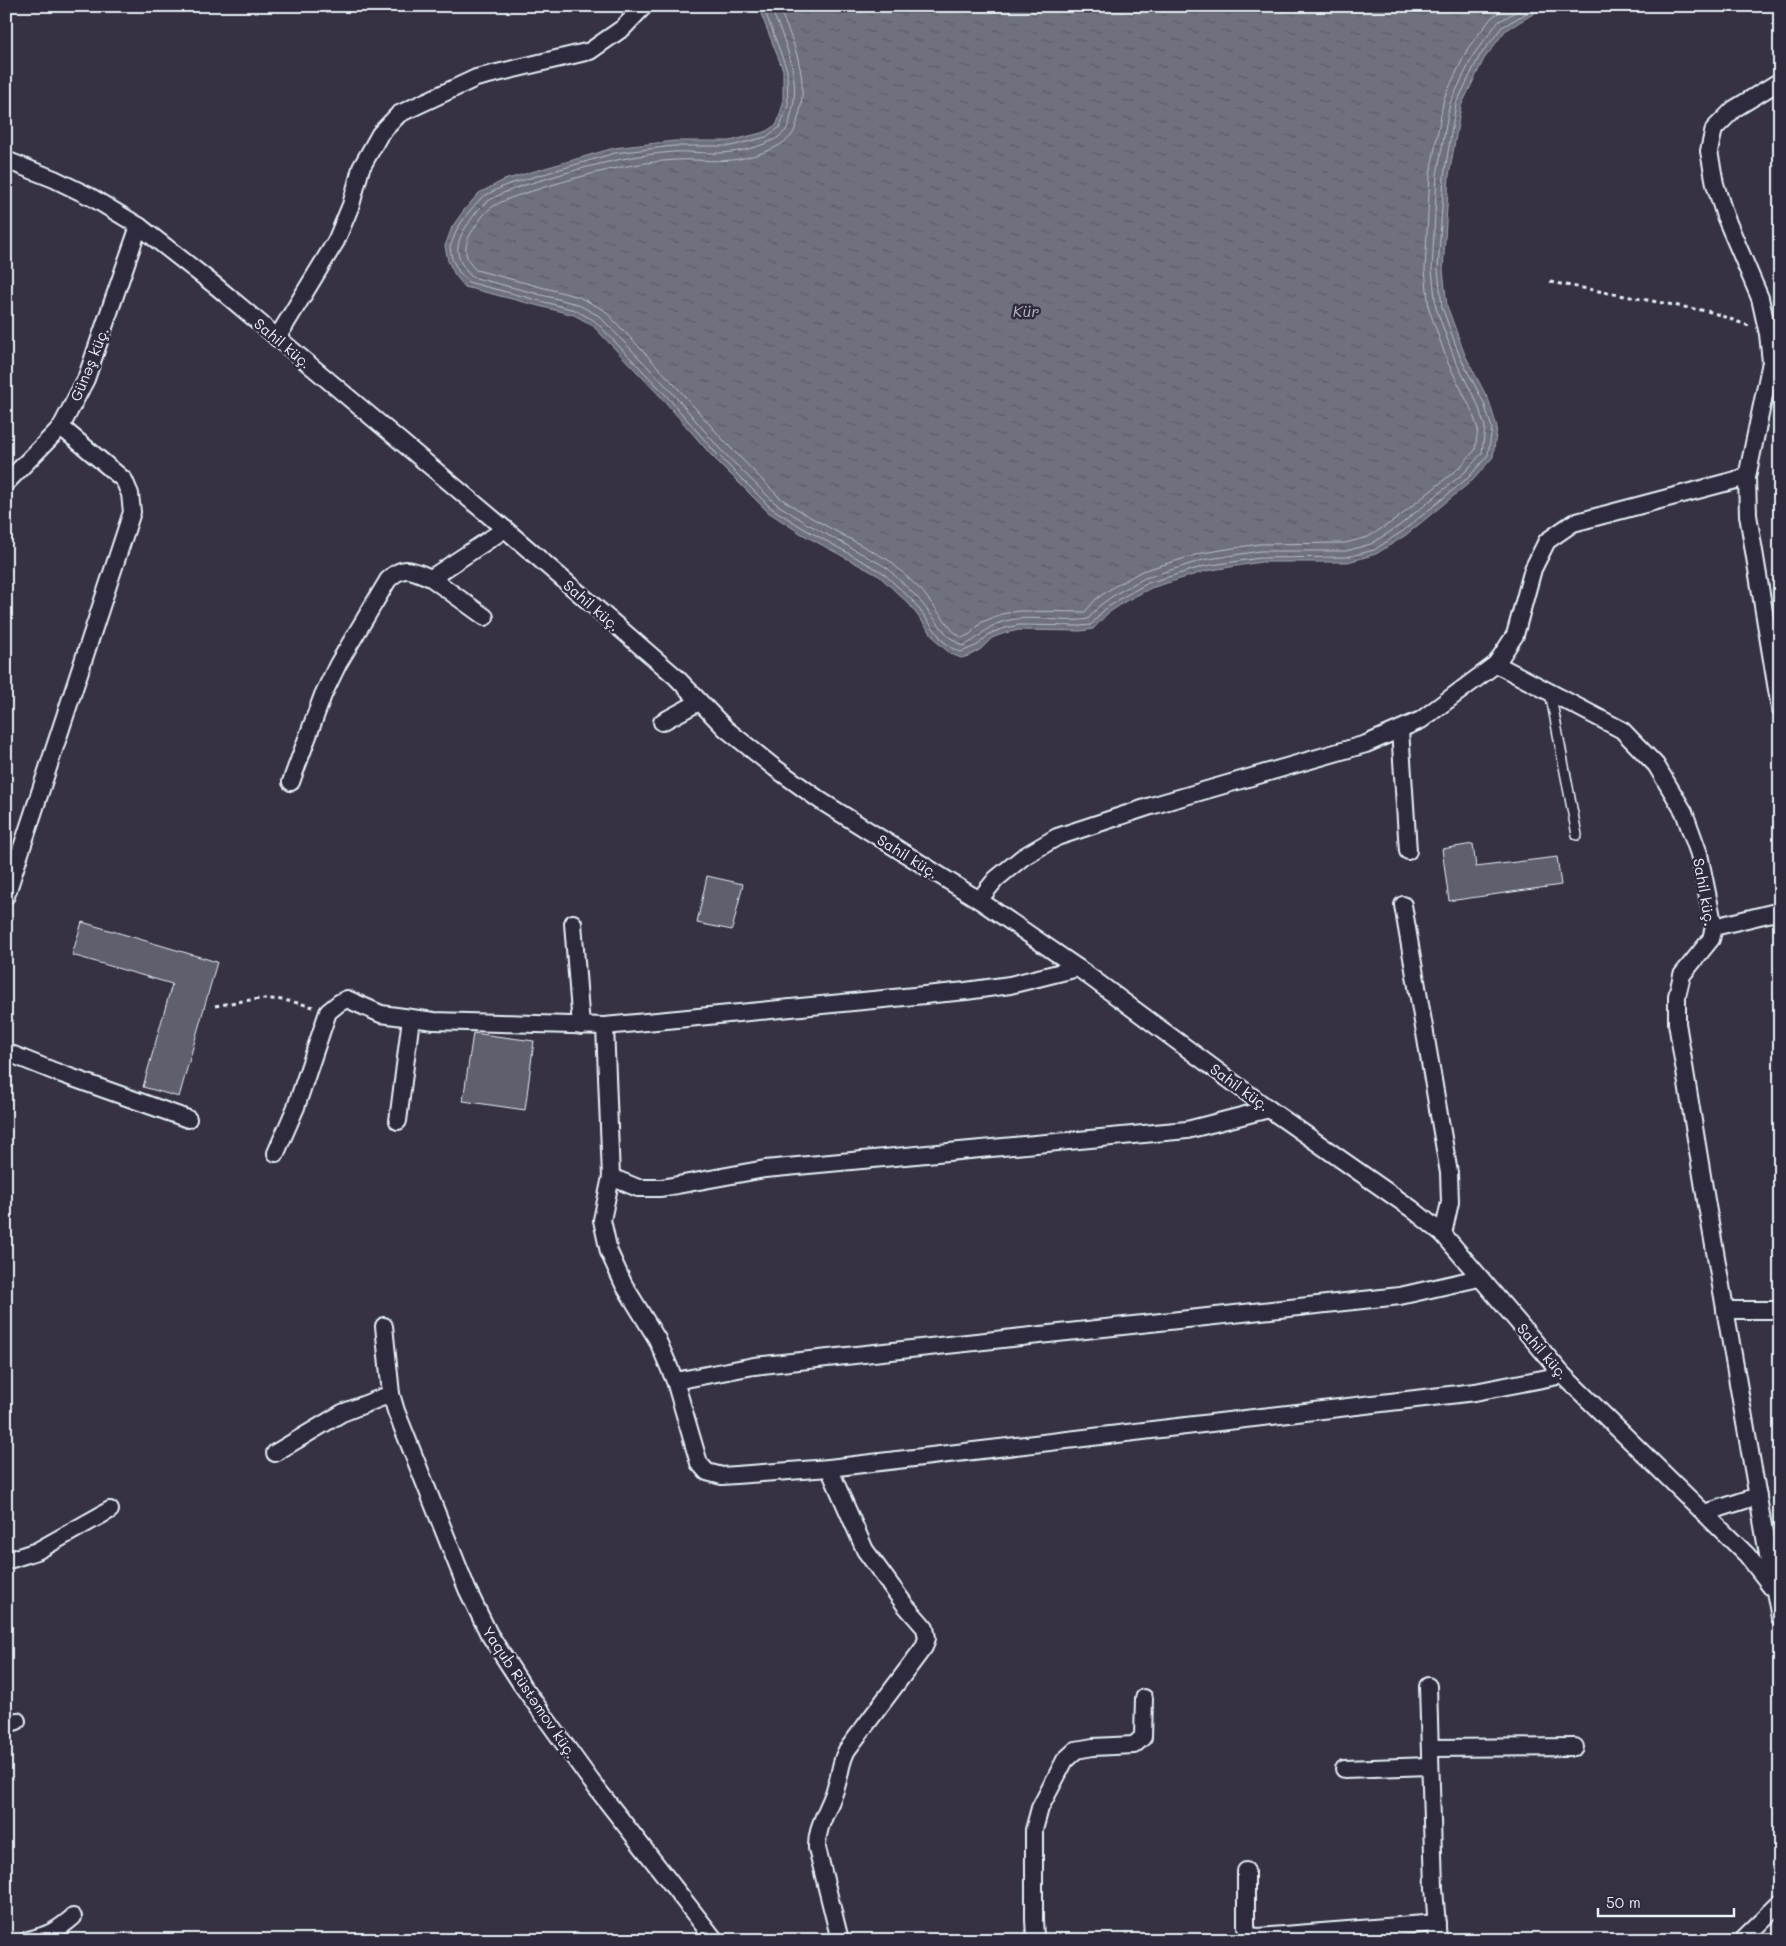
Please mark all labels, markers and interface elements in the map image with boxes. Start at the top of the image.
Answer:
water label: Kür [1013,300,1039,321]
street label: Sahil küç. [250,313,316,373]
street label: Günəş küç. [65,324,113,404]
street label: Sahil küç. [559,575,625,635]
street label: Sahil küç. [874,829,942,883]
street label: Sahil küç. [1689,856,1721,928]
street label: Sahil küç. [1206,1059,1274,1115]
street label: Sahil küç. [1513,1318,1573,1384]
street label: Yaqub Rüstəmov küç. [478,1622,582,1762]
scale bar [1598,1886,1735,1918]
text: 50 m [1606,1892,1641,1912]

